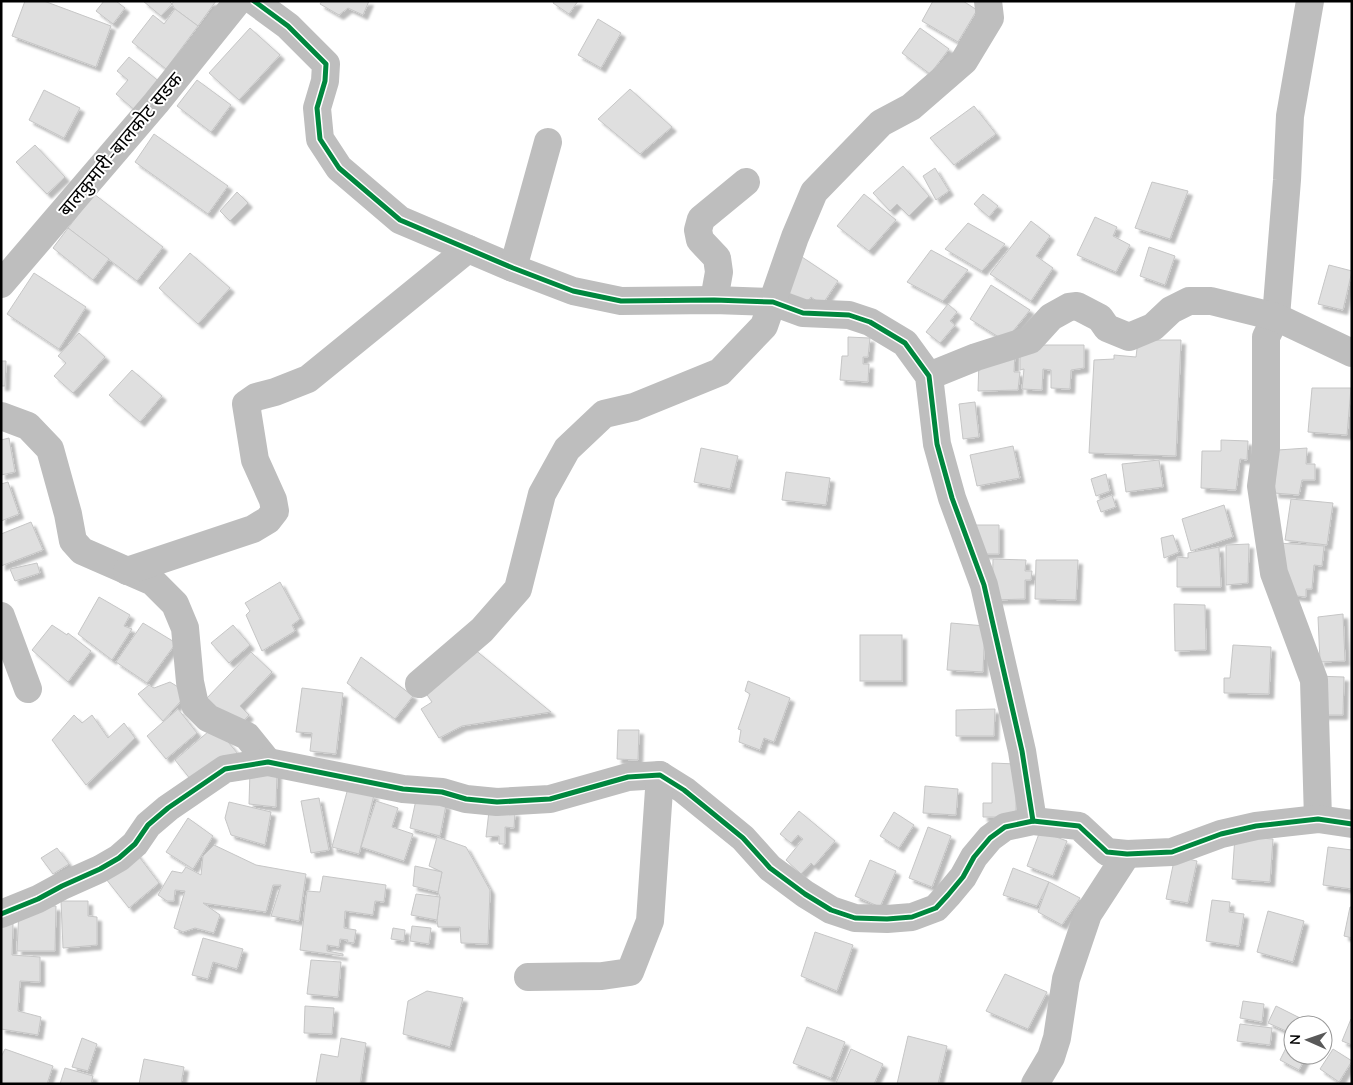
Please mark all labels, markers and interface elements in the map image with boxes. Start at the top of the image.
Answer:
street label: बालकुमारी-बालकोट सडक [53,67,188,222]
north arrow [1283,1015,1333,1065]
text: N [1286,1034,1304,1045]

